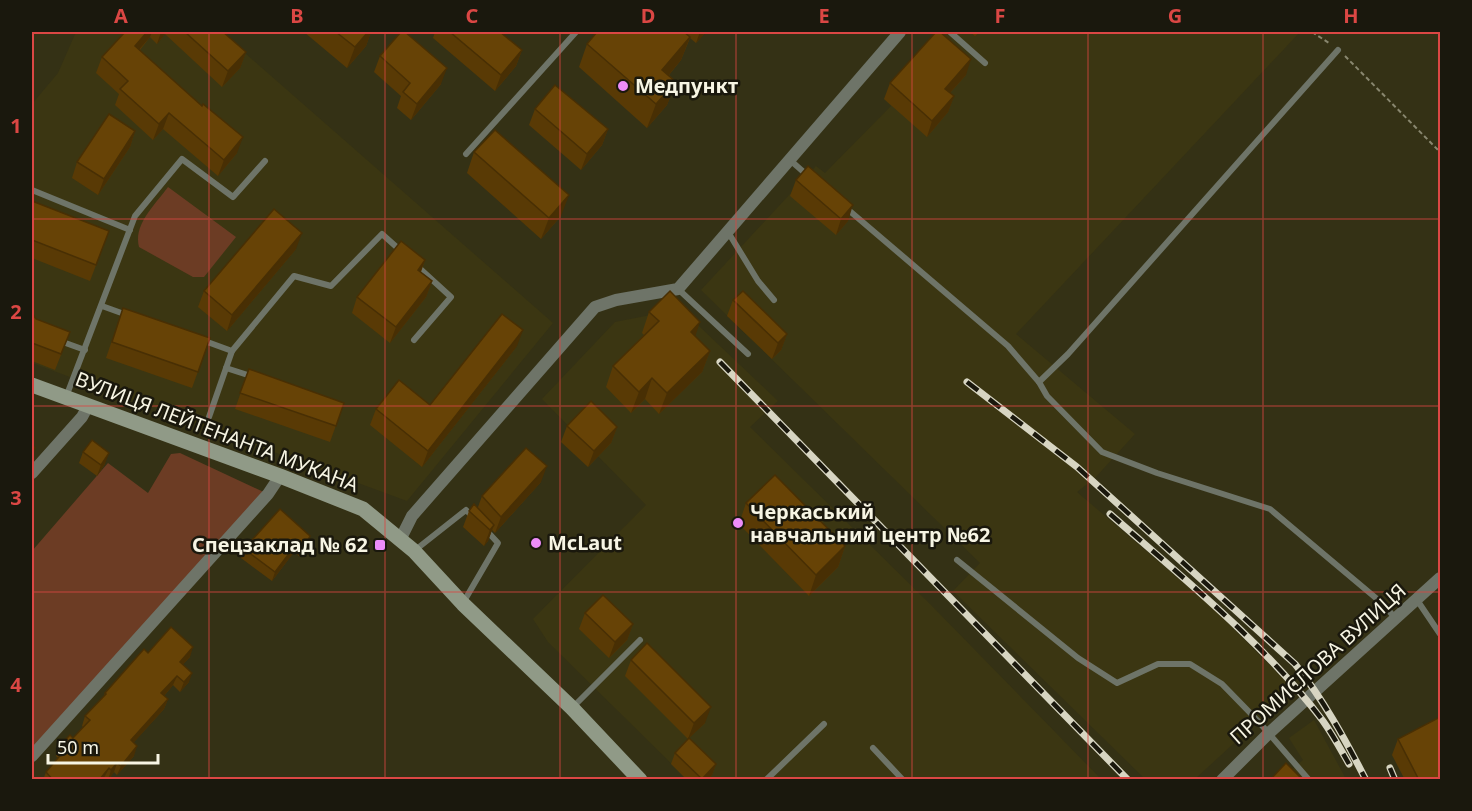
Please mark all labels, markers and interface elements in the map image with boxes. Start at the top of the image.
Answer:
text: A [114,2,128,29]
text: B [290,2,304,29]
text: C [466,2,479,29]
text: D [641,2,655,29]
text: E [818,2,830,29]
text: F [995,2,1005,29]
text: G [1168,2,1182,29]
text: H [1343,2,1359,29]
place label: Медпункт [635,72,738,99]
marker: Медпункт [616,79,630,93]
text: 1 [10,112,22,139]
text: 2 [10,298,22,325]
street label: ВУЛИЦЯ ЛЕЙТЕНАНТА МУКАНА [72,365,363,498]
text: 3 [10,484,22,511]
place label: Черкаський навчальний центр №62 [750,498,990,548]
marker: Черкаський навчальний центр №62 [731,516,745,530]
place label: McLaut [548,529,622,556]
place label: Спецзаклад № 62 [192,531,368,558]
marker: McLaut [529,536,543,550]
marker: Спецзаклад № 62 [373,538,387,552]
street label: ПРОМИСЛОВА ВУЛИЦЯ [1224,577,1412,750]
text: 4 [10,671,22,698]
scale bar [48,727,158,765]
text: 50 m [57,735,99,759]

